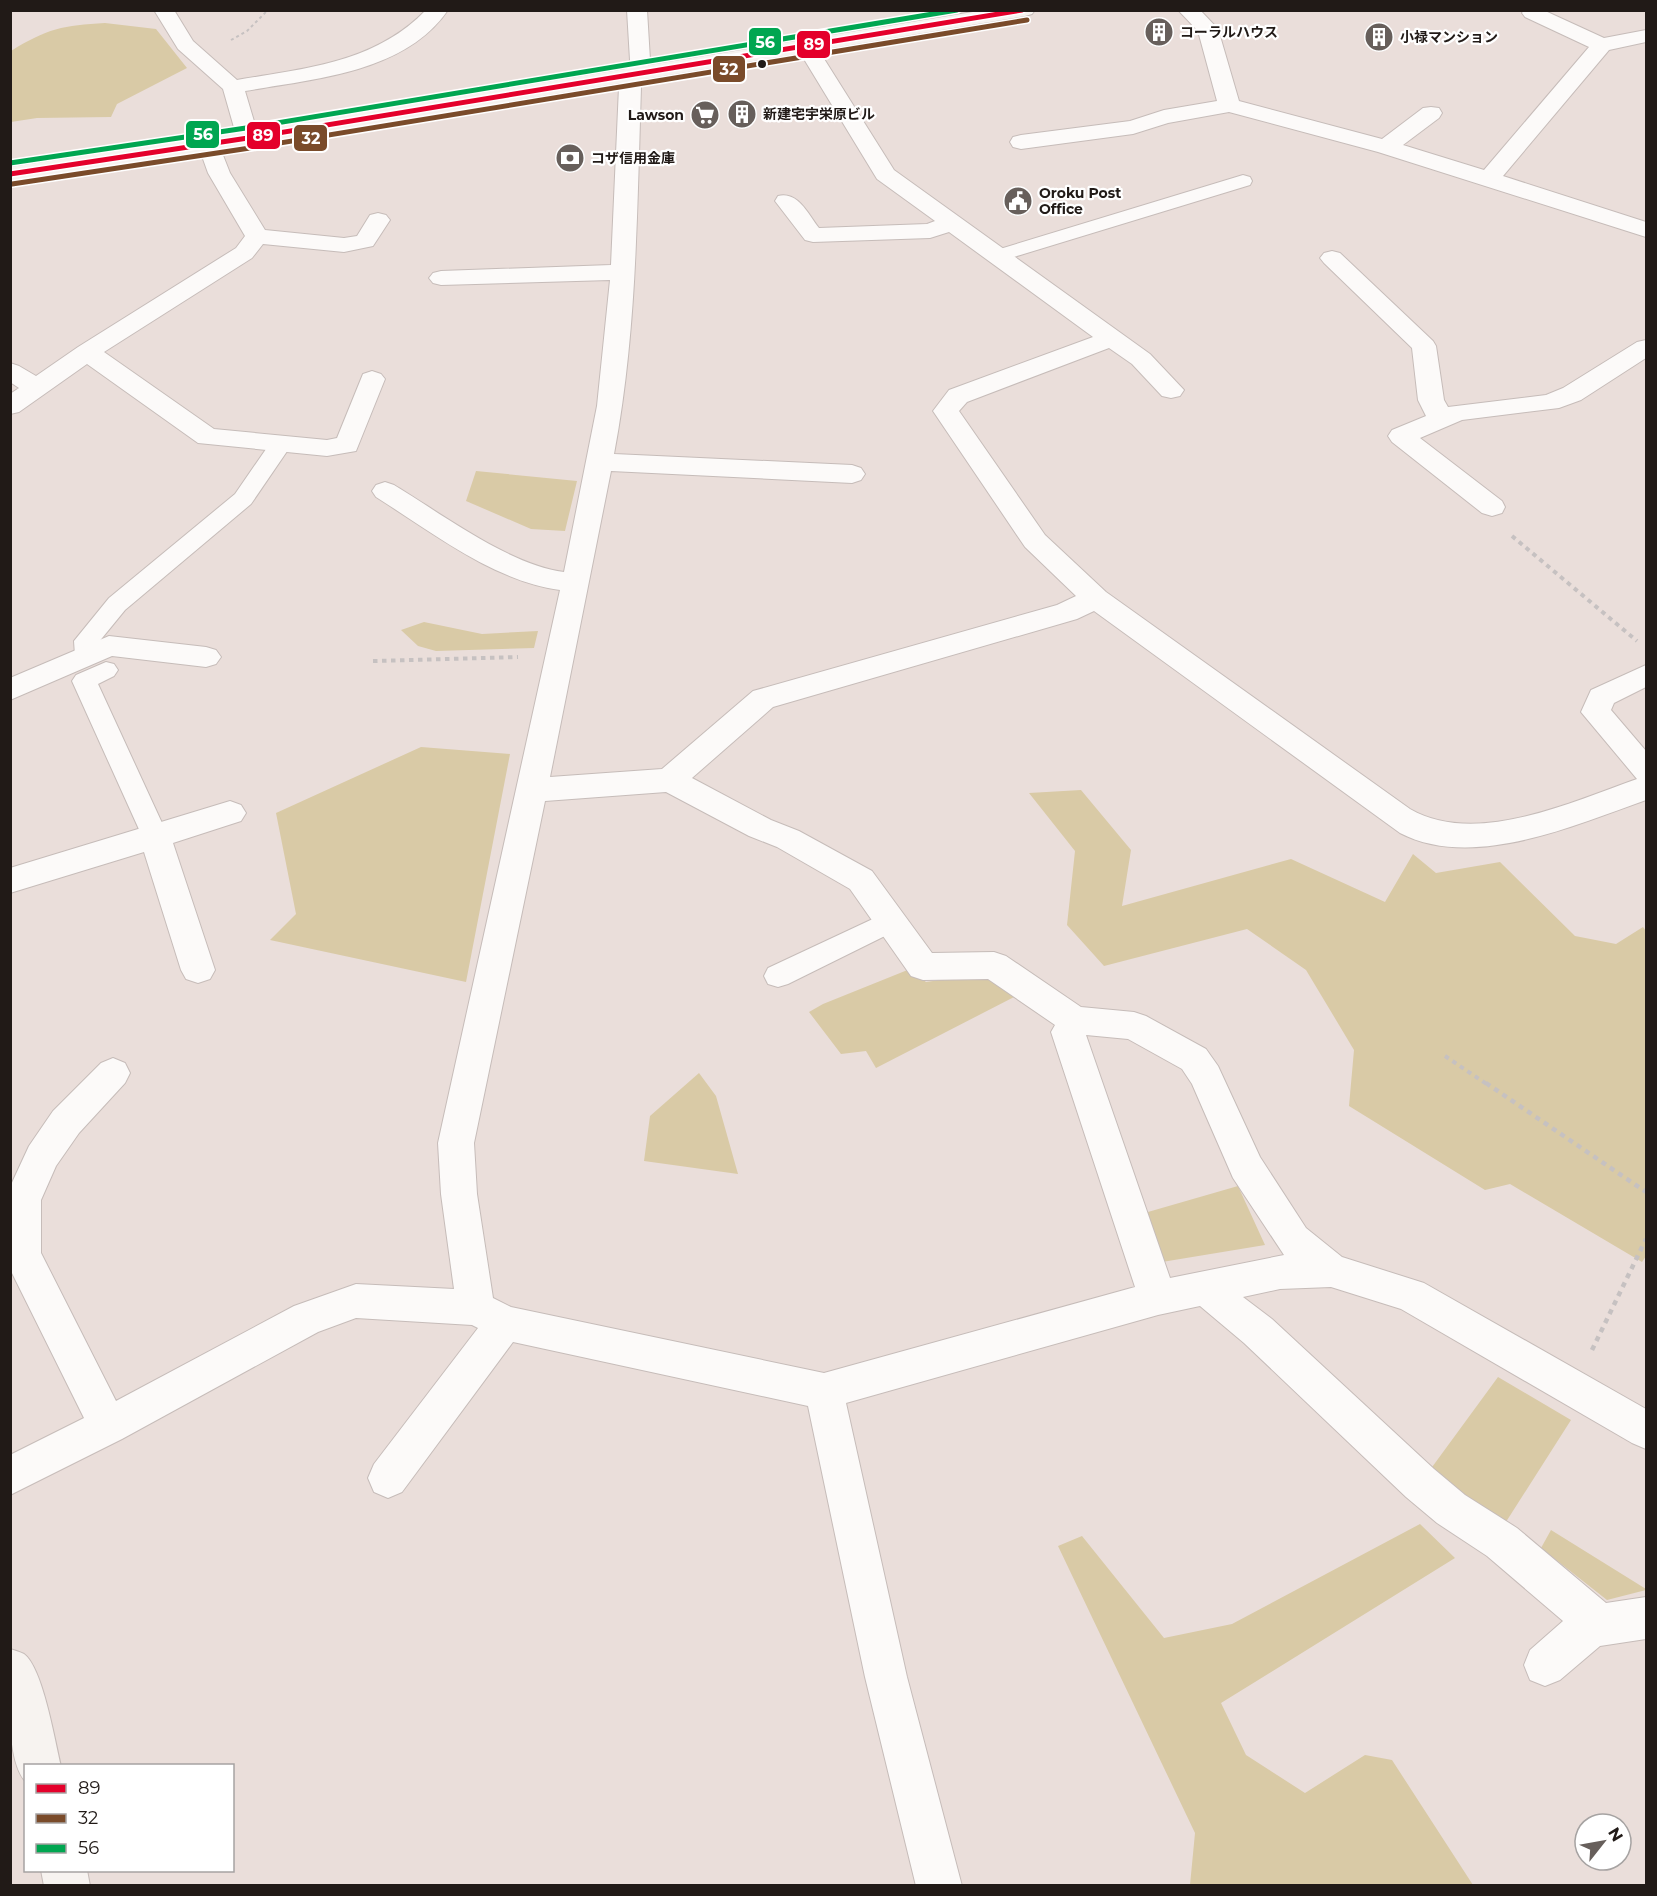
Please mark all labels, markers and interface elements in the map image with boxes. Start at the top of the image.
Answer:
building icon: コーラルハウス [1143,16,1175,48]
building icon: 小禄マンション [1363,21,1395,53]
place label: コーラルハウス [1180,23,1278,41]
line badge: 56 [748,27,782,56]
place label: 小禄マンション [1400,28,1498,46]
line badge: 89 [796,30,831,59]
text: 56 [755,33,775,52]
text: 89 [804,35,824,54]
line badge: 32 [712,55,746,83]
unlabelled marker [756,58,768,70]
text: 32 [719,60,738,79]
building icon: 新建宅宇栄原ビル [726,98,758,130]
supermarket icon: Lawson [689,99,721,131]
place label: 新建宅宇栄原ビル [763,105,875,123]
place label: Lawson [628,106,684,124]
line badge: 56 [185,120,220,149]
line badge: 89 [246,121,281,150]
line badge: 32 [293,124,328,152]
text: 56 [193,125,213,144]
text: 89 [253,126,273,145]
text: 32 [301,129,320,148]
bank icon: コザ信用金庫 [554,142,586,174]
place label: コザ信用金庫 [591,149,675,167]
place label: Oroku Post Office [1039,184,1121,218]
public building icon: Oroku Post Office [1002,185,1034,217]
legend [24,1764,234,1872]
text: 89 [78,1777,100,1799]
text: 32 [78,1807,98,1829]
north arrow [1573,1812,1633,1872]
text: N [1604,1824,1627,1845]
text: 56 [78,1837,99,1859]

